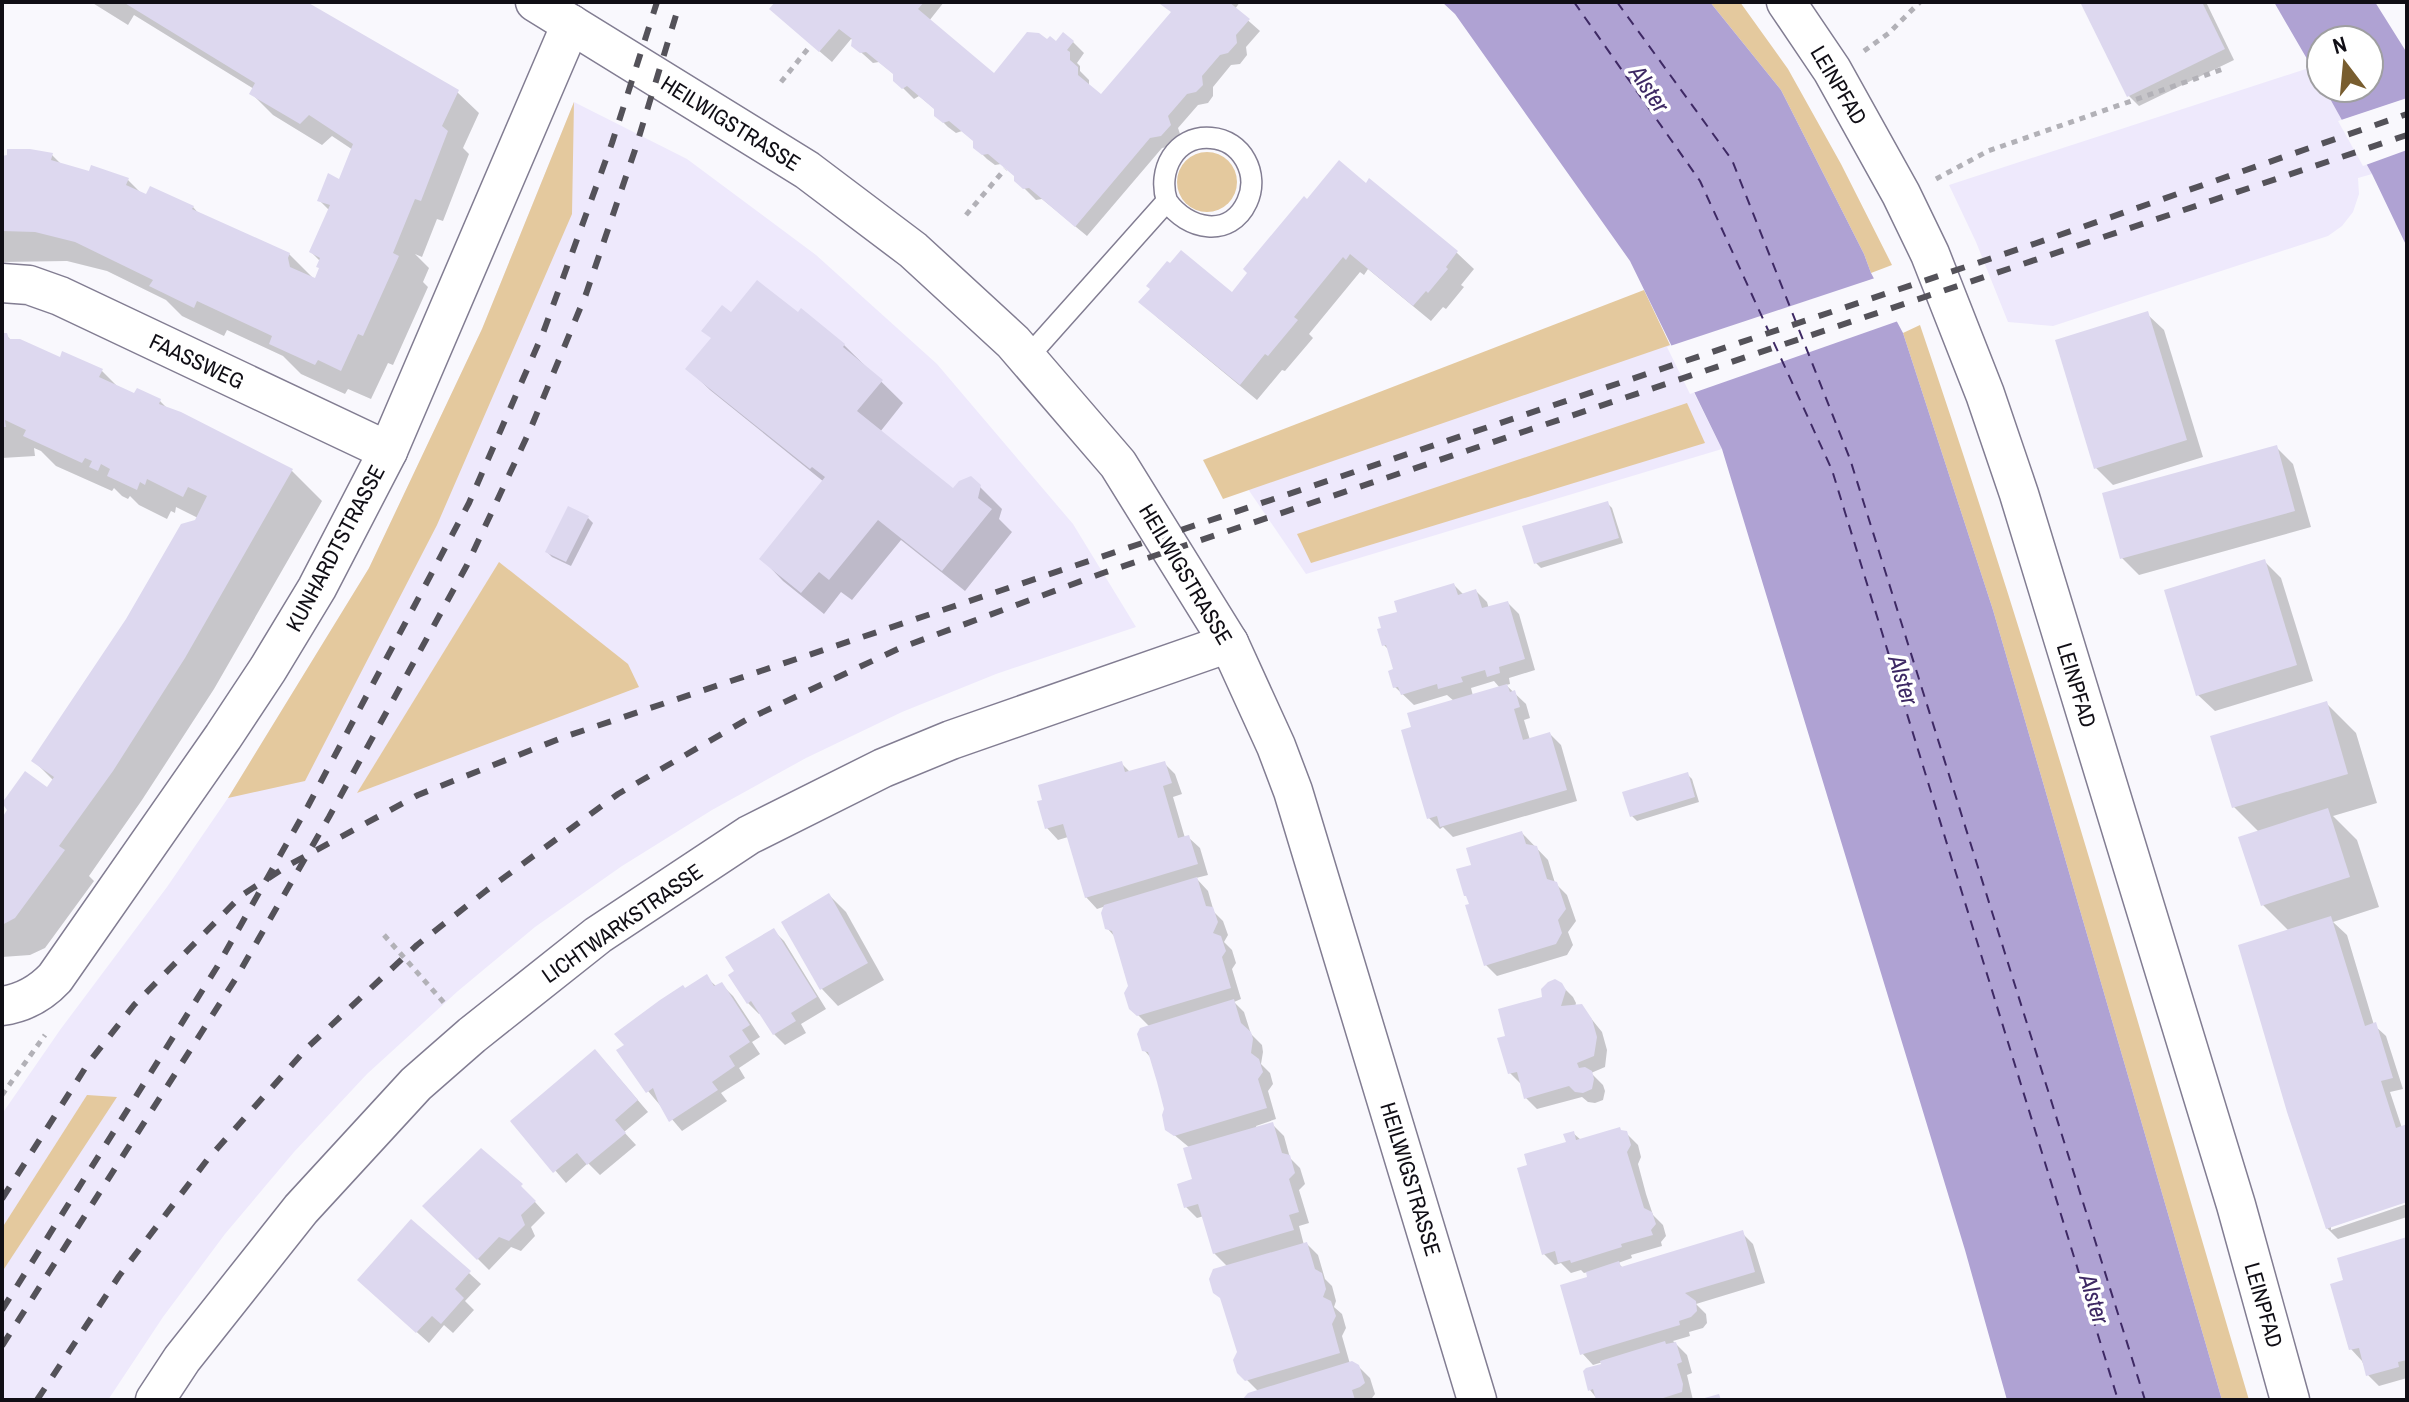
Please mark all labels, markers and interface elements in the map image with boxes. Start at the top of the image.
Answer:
north arrow [2305,24,2385,104]
text: N [2329,29,2350,61]
street label: LEINPFAD [1804,40,1874,130]
water label: Alster [1622,58,1678,119]
street label: HEILWIGSTRASSE [656,68,806,178]
street label: FAASSWEG [145,326,249,396]
street label: KUNHARDTSTRASSE [278,460,392,636]
street label: HEILWIGSTRASSE [1132,498,1240,650]
street label: LEINPFAD [2050,639,2104,731]
water label: Alster [1881,650,1927,710]
street label: LICHTWARKSTRASSE [536,856,708,990]
street label: HEILWIGSTRASSE [1373,1099,1449,1259]
street label: LEINPFAD [2238,1259,2290,1351]
water label: Alster [2072,1269,2118,1329]

